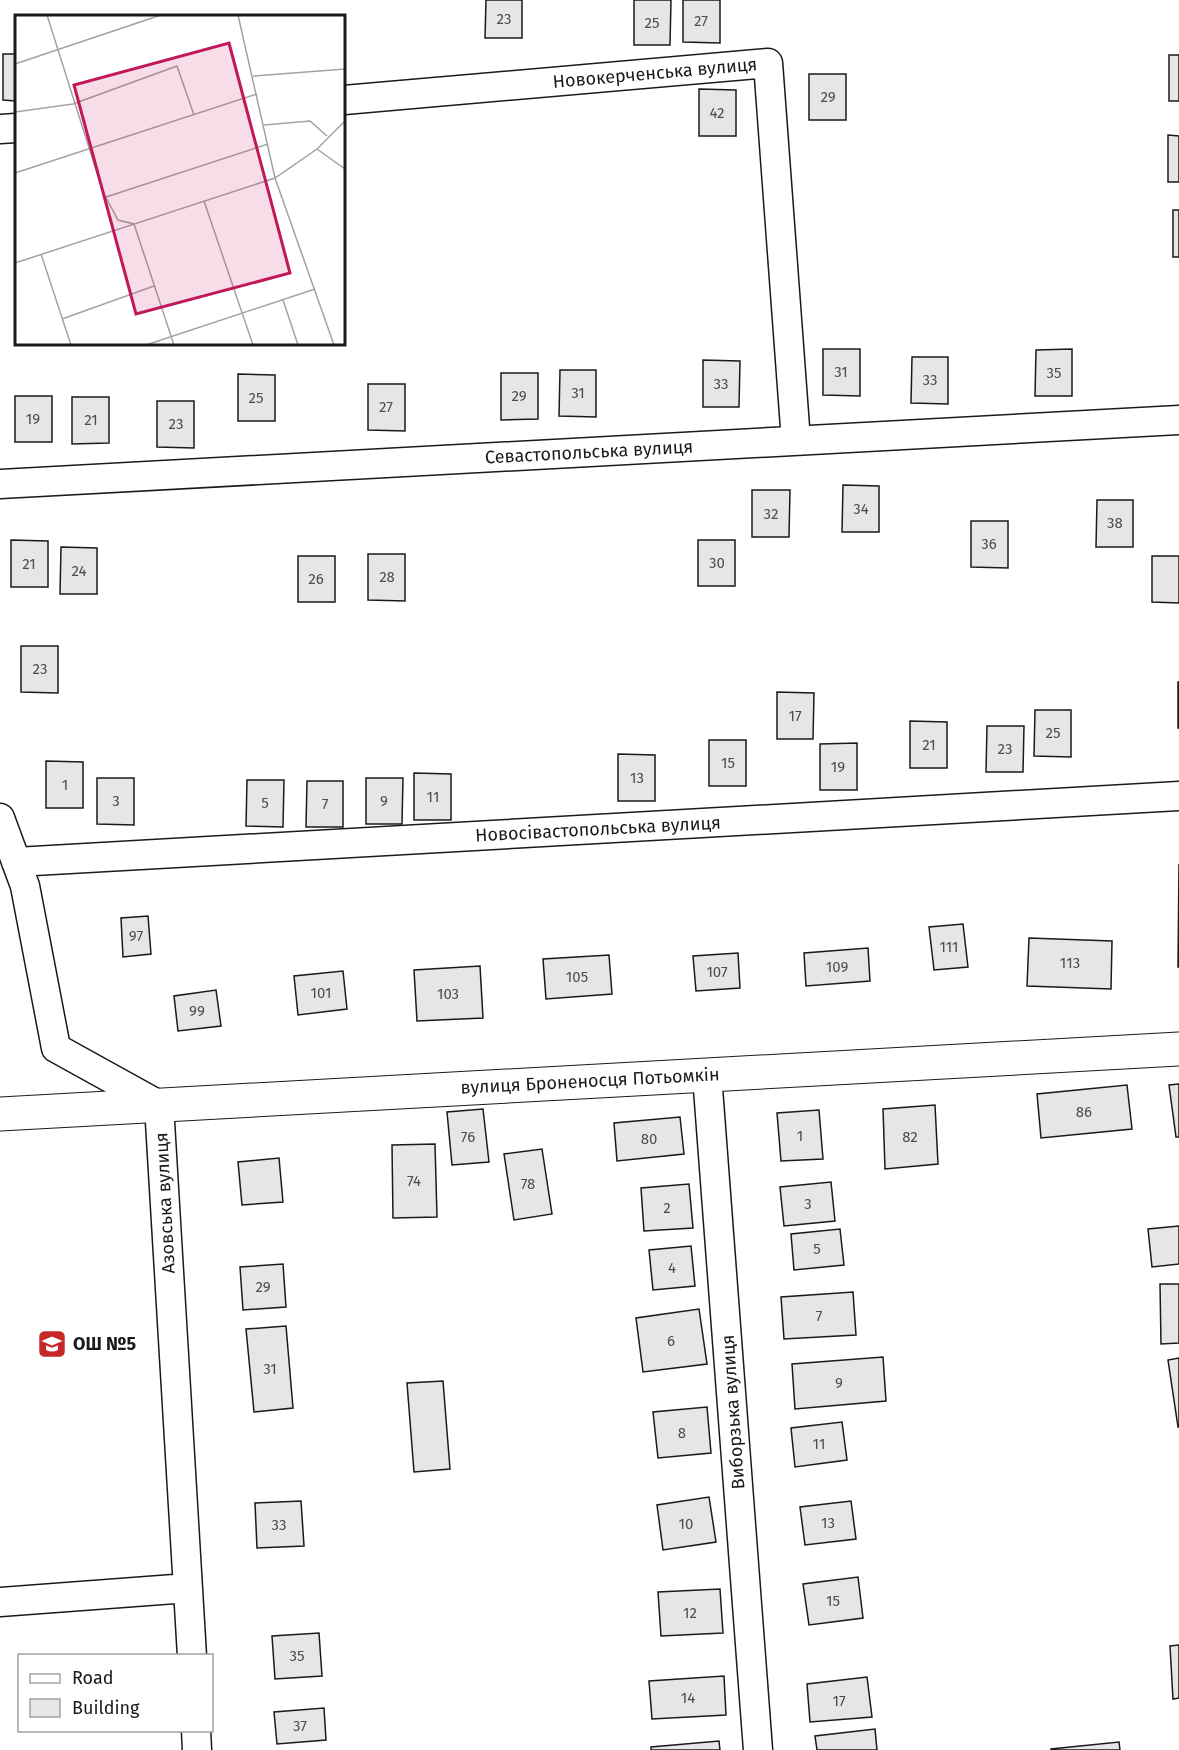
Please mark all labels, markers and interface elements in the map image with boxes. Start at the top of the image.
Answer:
house number: 23 [497,10,511,28]
house number: 27 [694,12,708,30]
house number: 25 [645,14,659,32]
inset map [15,15,345,345]
street label: Новокерченська вулиця [552,53,758,93]
house number: 29 [820,88,836,106]
house number: 42 [709,104,725,122]
house number: 31 [834,363,848,381]
house number: 35 [1046,364,1062,382]
house number: 33 [923,371,937,389]
house number: 33 [714,375,728,393]
house number: 31 [571,384,585,402]
house number: 29 [511,387,527,405]
house number: 25 [249,389,263,407]
house number: 27 [379,398,393,416]
house number: 19 [26,410,40,428]
house number: 21 [84,411,98,429]
house number: 23 [169,415,183,433]
street label: Севастопольська вулиця [484,436,694,468]
house number: 34 [853,500,869,518]
house number: 32 [764,505,778,523]
house number: 38 [1107,514,1123,532]
house number: 36 [981,535,997,553]
house number: 30 [709,554,725,572]
house number: 21 [22,555,36,573]
house number: 24 [71,562,87,580]
house number: 28 [379,568,395,586]
house number: 26 [308,570,324,588]
house number: 23 [33,660,47,678]
house number: 17 [788,707,802,725]
house number: 25 [1046,724,1060,742]
house number: 21 [922,736,936,754]
house number: 23 [998,740,1012,758]
house number: 15 [721,754,735,772]
house number: 19 [831,758,845,776]
house number: 13 [630,769,644,787]
house number: 1 [62,776,68,794]
house number: 11 [427,788,439,806]
house number: 3 [112,792,120,810]
house number: 9 [380,792,388,810]
house number: 5 [261,794,269,812]
house number: 7 [322,795,329,813]
street label: Новосівастопольська вулиця [475,812,721,846]
house number: 97 [129,927,143,945]
house number: 111 [939,938,959,956]
house number: 113 [1060,954,1080,972]
house number: 109 [826,958,848,976]
house number: 107 [706,963,728,981]
house number: 105 [566,968,588,986]
house number: 101 [311,984,332,1002]
house number: 103 [437,985,459,1003]
house number: 99 [189,1002,205,1020]
street label: вулиця Броненосця Потьомкін [460,1063,720,1099]
house number: 86 [1076,1103,1092,1121]
house number: 1 [797,1127,803,1145]
house number: 76 [461,1128,475,1146]
house number: 82 [902,1128,918,1146]
house number: 80 [641,1130,657,1148]
street label: Азовська вулиця [150,1132,180,1274]
house number: 74 [407,1172,421,1190]
house number: 78 [521,1175,535,1193]
house number: 3 [804,1195,812,1213]
house number: 2 [663,1199,671,1217]
house number: 5 [813,1240,821,1258]
house number: 4 [668,1259,676,1277]
house number: 29 [255,1278,271,1296]
house number: 7 [816,1307,823,1325]
school or university icon: ОШ №5 [36,1328,68,1360]
house number: 6 [667,1332,675,1350]
place label: ОШ №5 [73,1333,136,1355]
street label: Виборзька вулиця [717,1334,749,1490]
house number: 31 [263,1360,277,1378]
house number: 9 [835,1374,843,1392]
house number: 8 [678,1424,686,1442]
house number: 11 [813,1435,825,1453]
house number: 13 [821,1514,835,1532]
house number: 10 [679,1515,693,1533]
house number: 33 [272,1516,286,1534]
house number: 15 [826,1592,840,1610]
house number: 12 [683,1604,697,1622]
house number: 35 [289,1647,305,1665]
legend [18,1654,213,1732]
text: Road [72,1667,114,1689]
house number: 14 [681,1689,695,1707]
house number: 17 [832,1692,846,1710]
text: Building [72,1697,140,1719]
house number: 37 [293,1717,307,1735]

